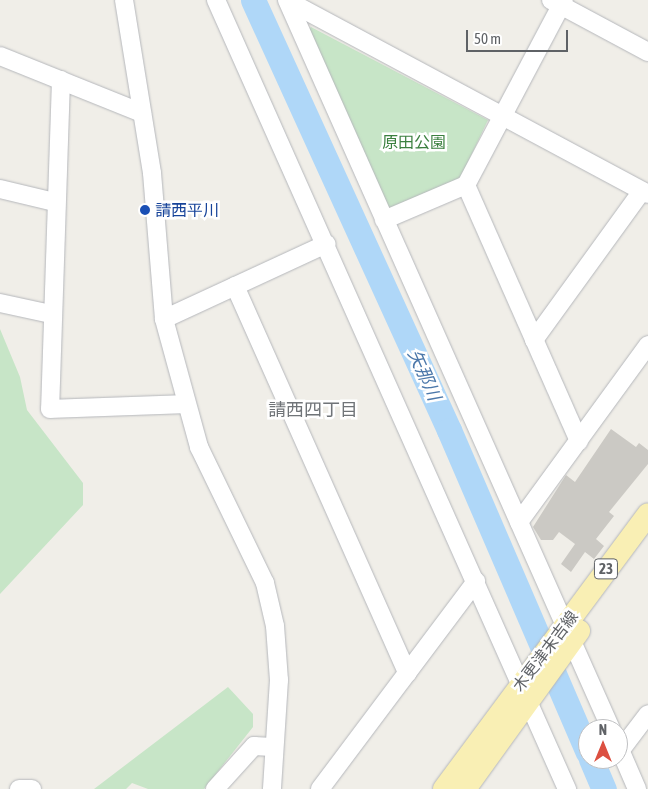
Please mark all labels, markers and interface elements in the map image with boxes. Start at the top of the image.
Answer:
scale bar [468,20,570,52]
text: 50 m [474,30,501,47]
park label: 原田公園 [382,132,446,152]
place label: 請西平川 [155,200,219,220]
marker: 請西平川 [139,204,151,216]
water label: 矢那川 [403,346,445,404]
district label: 請西四丁目 [268,399,358,421]
road number: 23 [594,556,618,582]
street label: 木更津末吉線 [508,607,582,695]
north arrow [578,719,628,769]
text: N [599,722,607,738]

